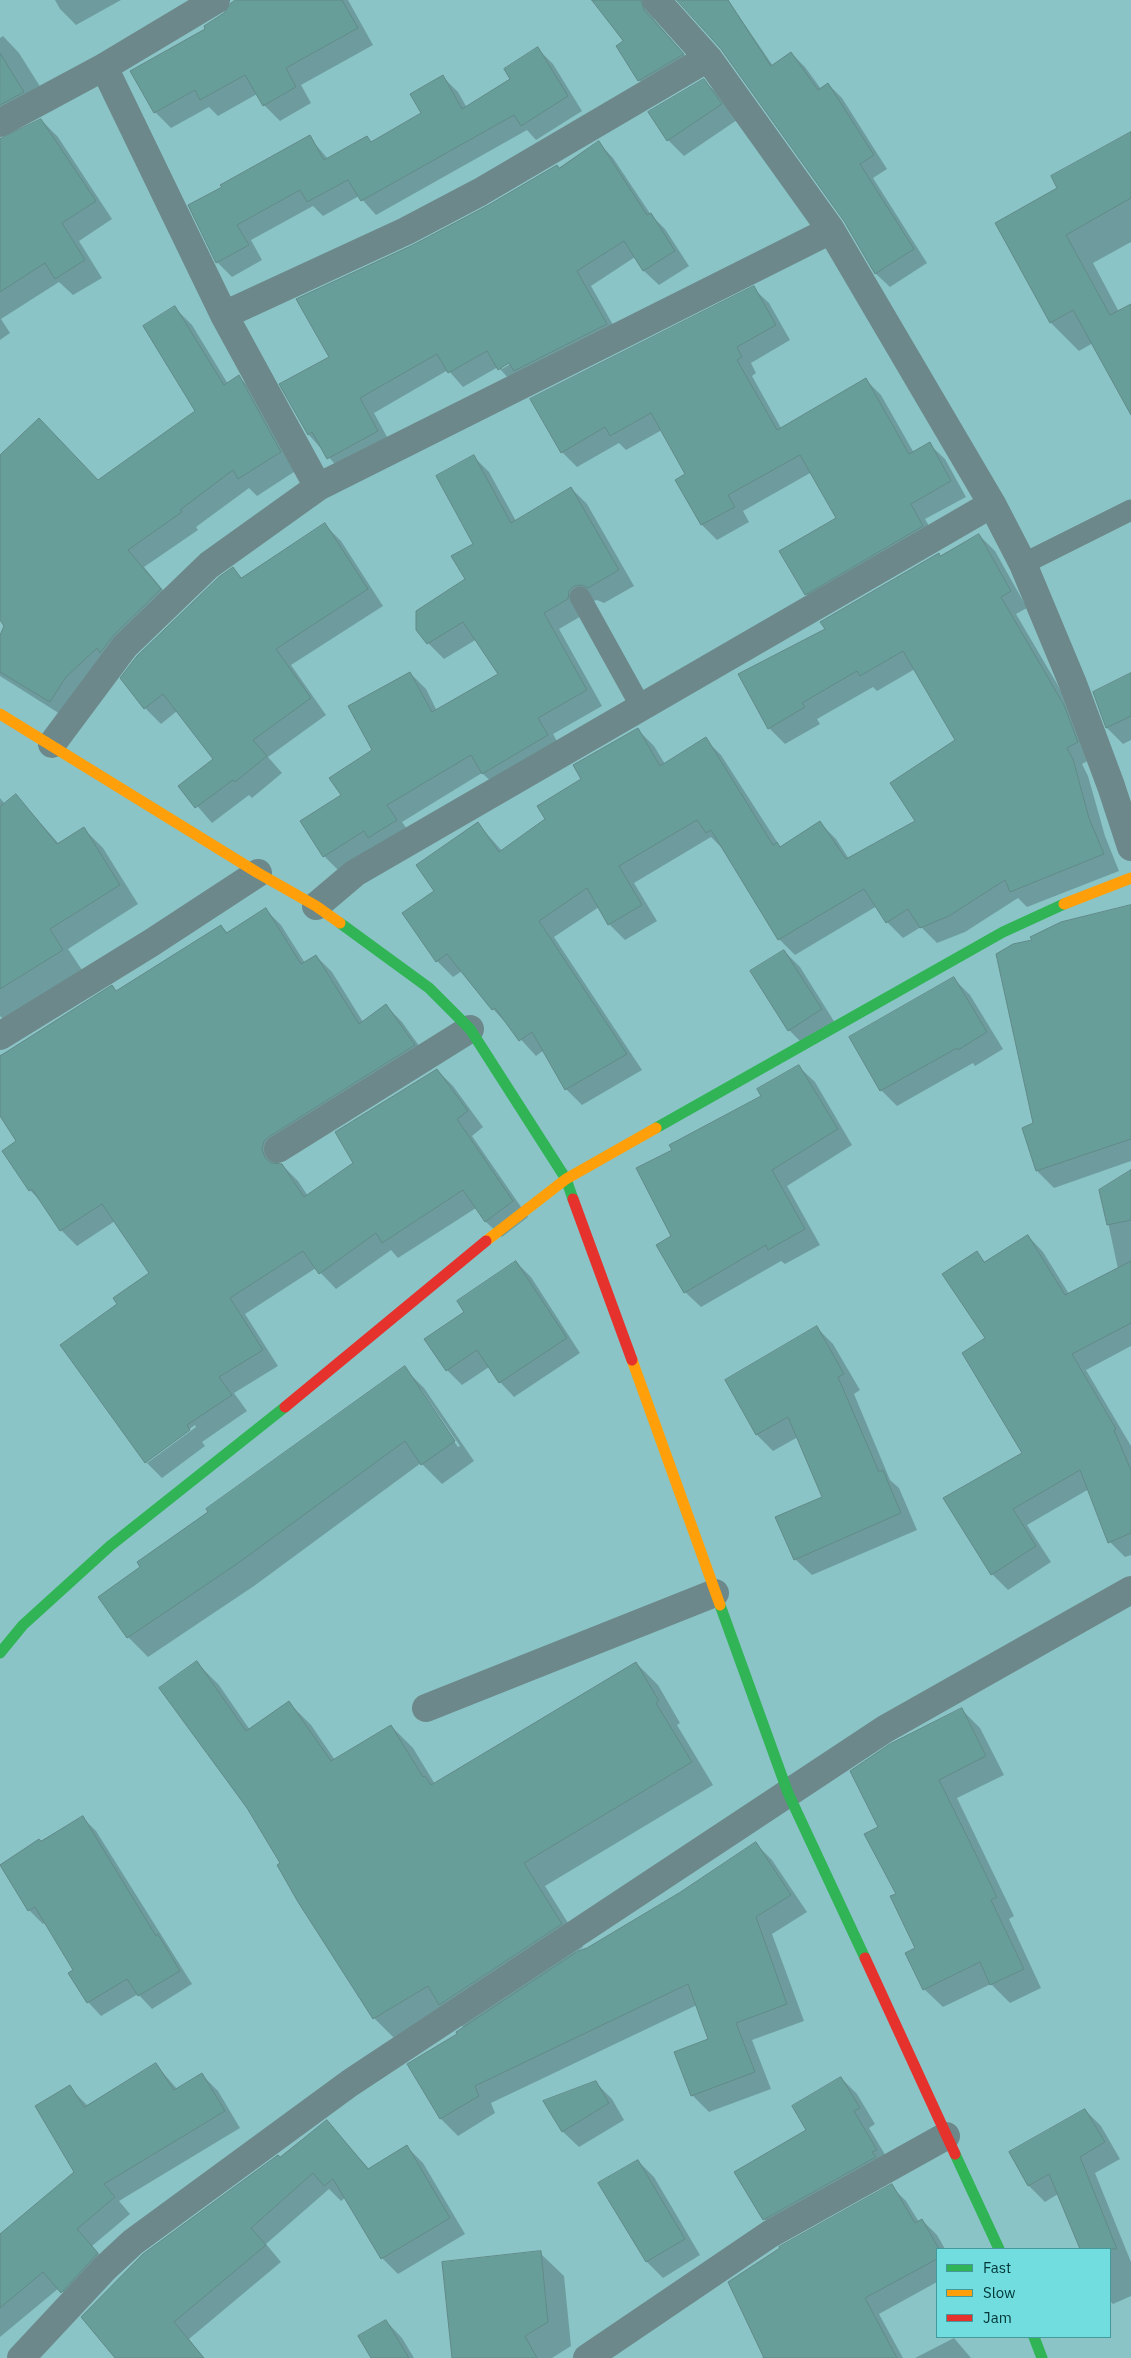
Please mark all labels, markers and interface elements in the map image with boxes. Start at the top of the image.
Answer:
legend [936,2248,1111,2338]
text: Fast [983,2258,1011,2277]
text: Slow [983,2283,1016,2302]
text: Jam [983,2308,1012,2327]

